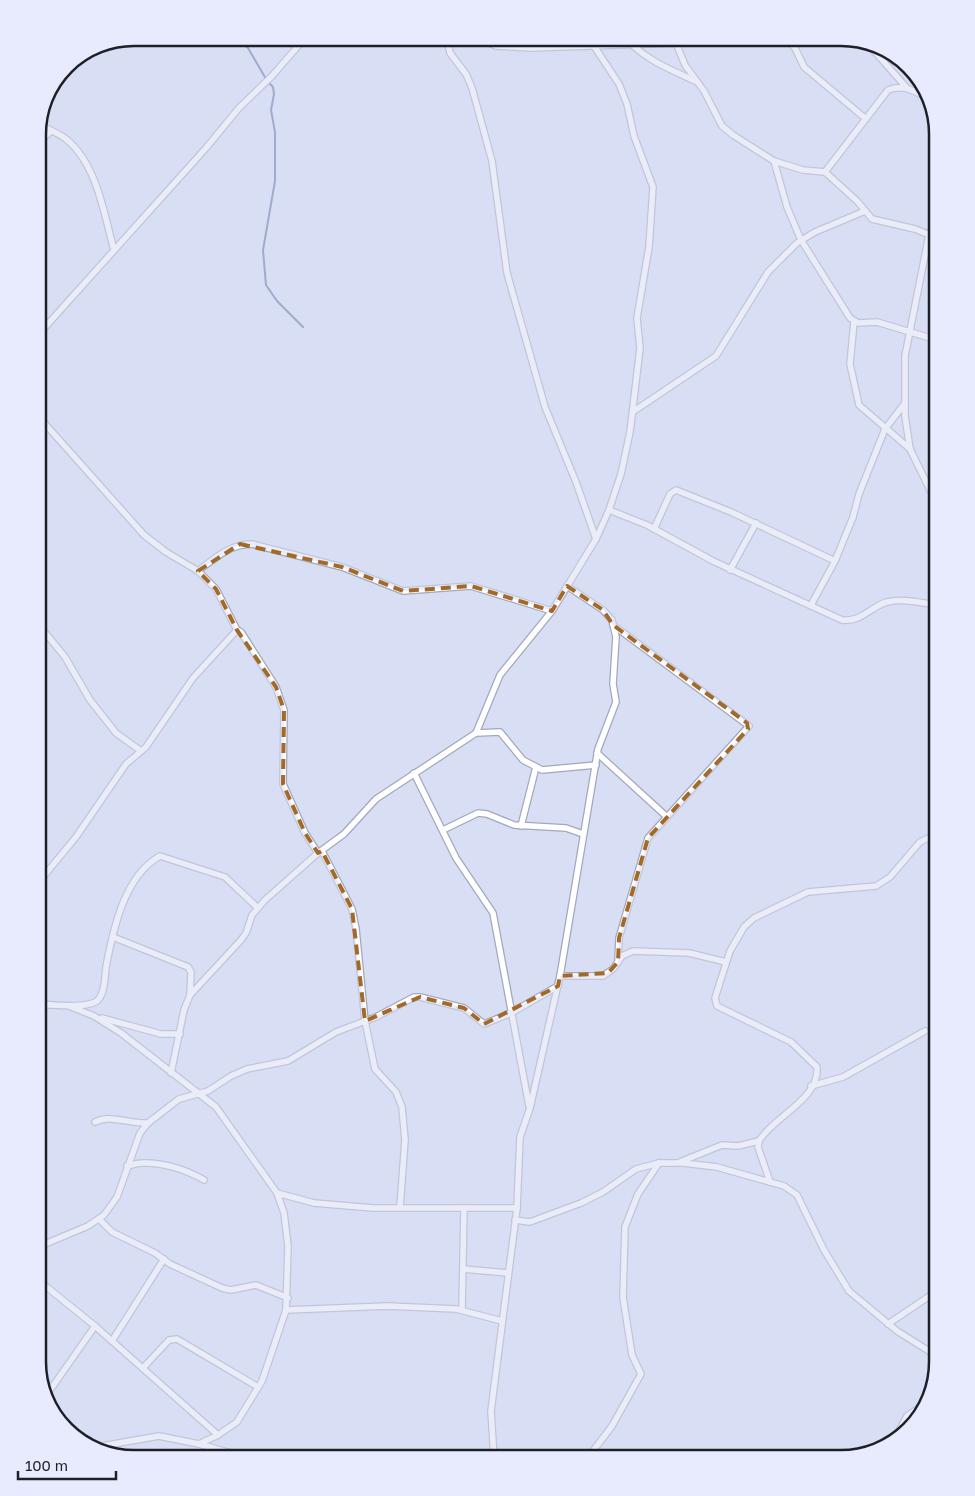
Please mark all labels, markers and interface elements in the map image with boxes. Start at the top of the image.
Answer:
scale bar [18,1448,115,1480]
text: 100 m [25,1456,68,1474]

